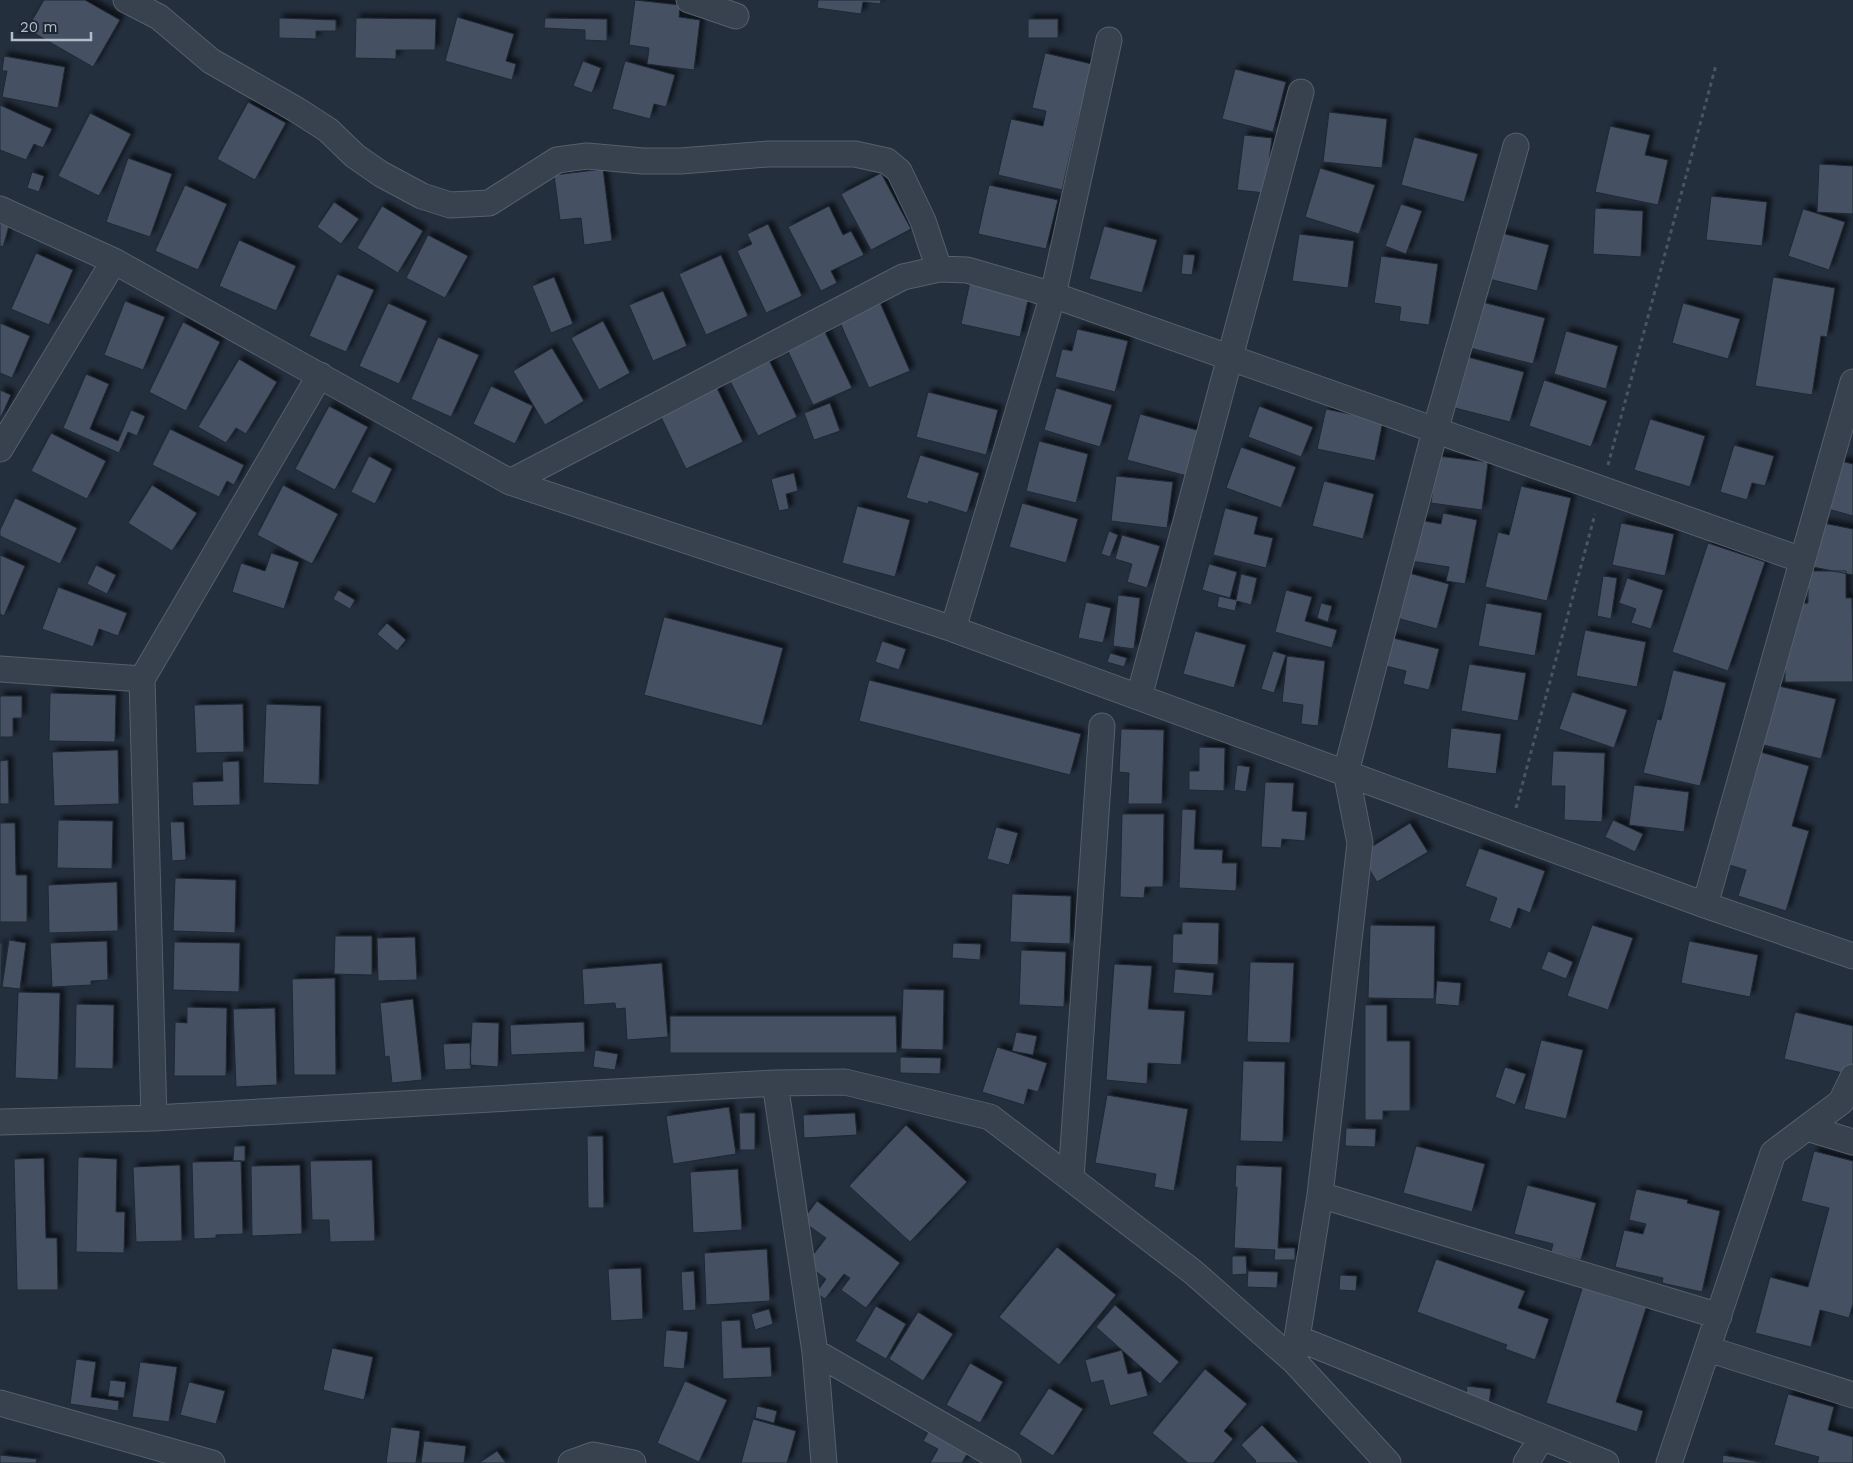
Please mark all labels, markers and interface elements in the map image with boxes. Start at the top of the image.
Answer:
scale bar [12,10,91,42]
text: 20 m [20,18,58,36]

